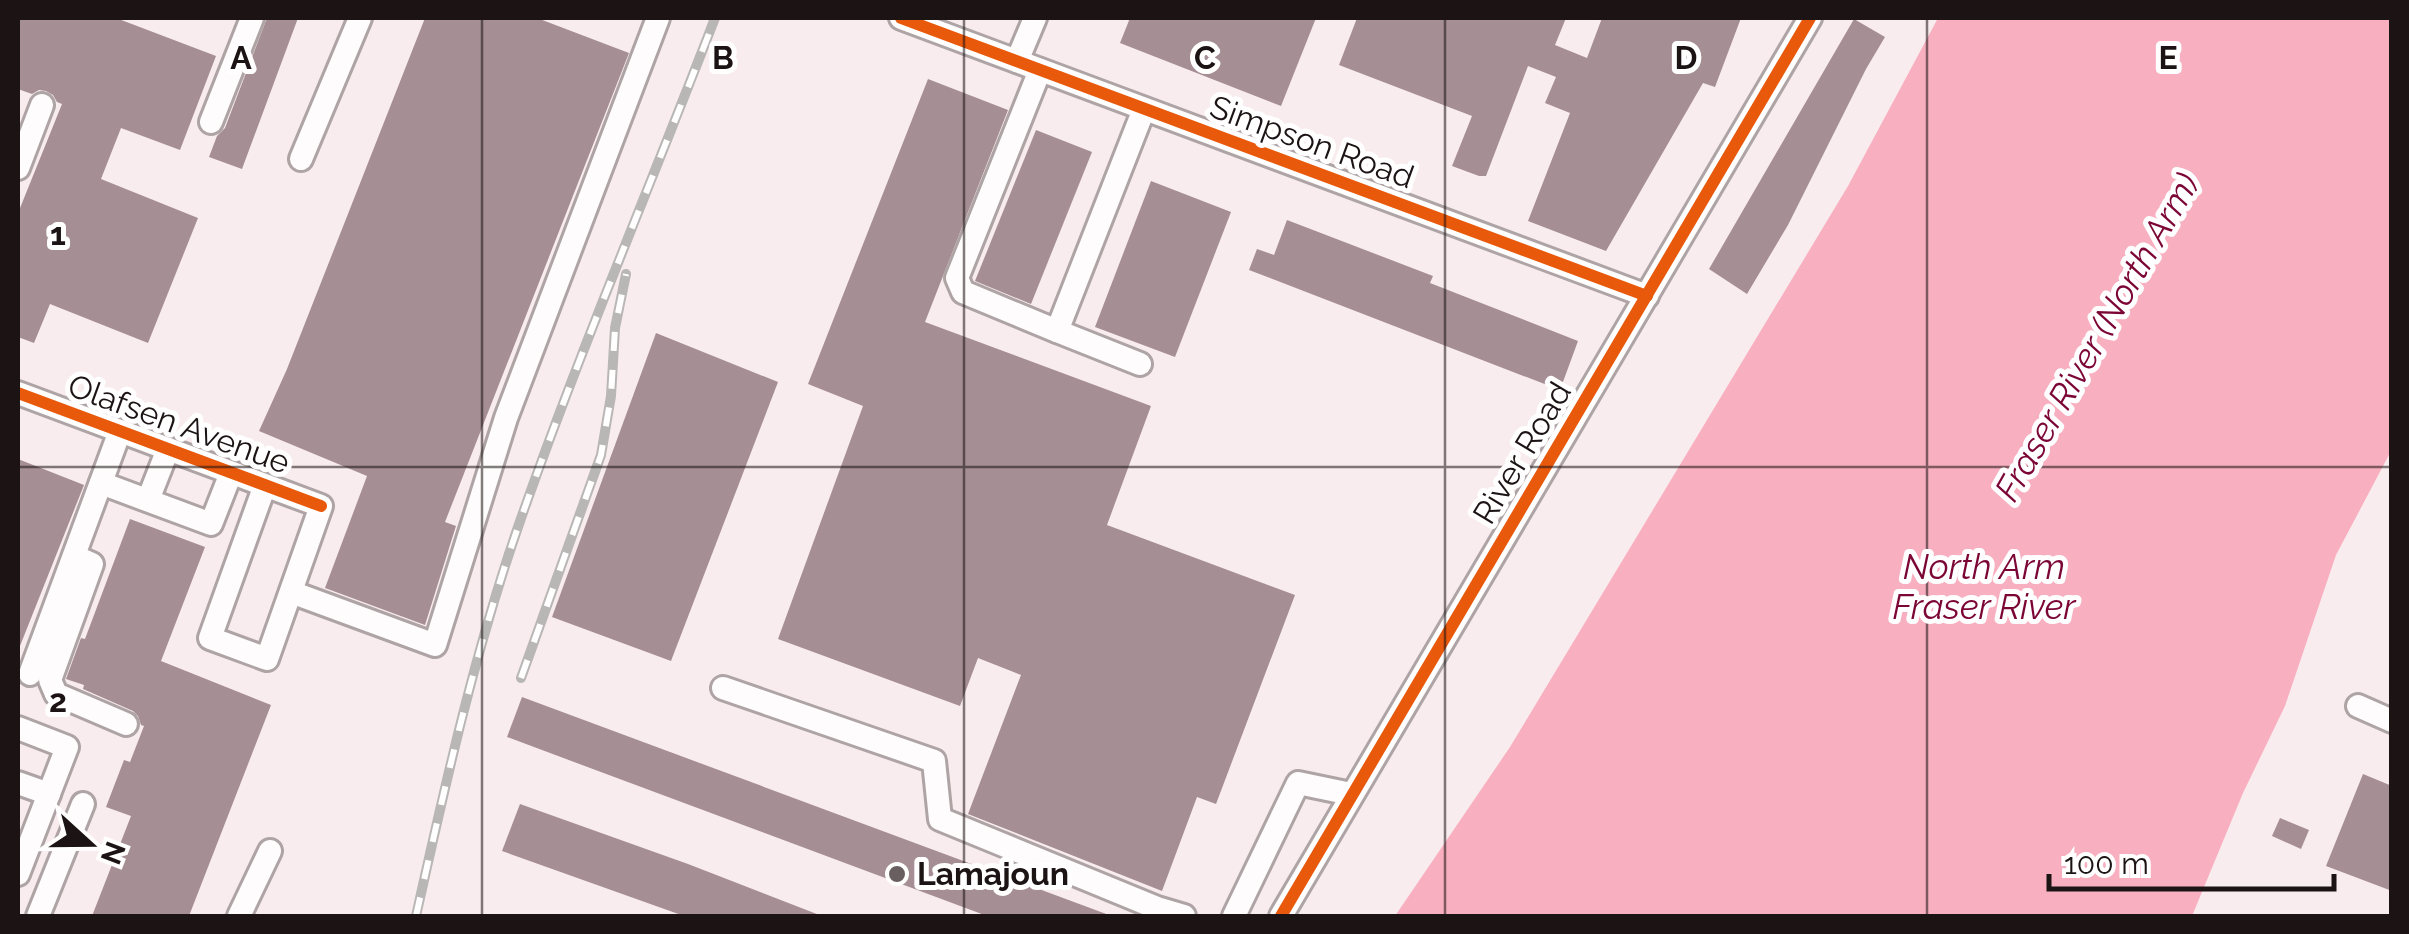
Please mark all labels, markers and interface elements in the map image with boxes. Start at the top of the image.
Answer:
text: A [230,39,252,76]
text: B [712,39,734,76]
text: C [1194,39,1216,76]
text: D [1675,39,1697,76]
text: E [2158,39,2178,76]
street label: Simpson Road [1205,88,1419,195]
water label: Fraser River (North Arm) [1986,166,2207,508]
text: 1 [50,215,66,252]
street label: Olafsen Avenue [63,366,295,481]
street label: River Road [1465,375,1578,530]
water label: North Arm Fraser River [1892,546,2077,627]
text: 2 [49,682,67,719]
north arrow [40,794,140,894]
scale bar [2049,829,2334,891]
text: N [94,837,132,869]
text: 100 m [2064,846,2149,881]
place label: Lamajoun [917,855,1069,892]
marker: Lamajoun [886,863,908,885]

